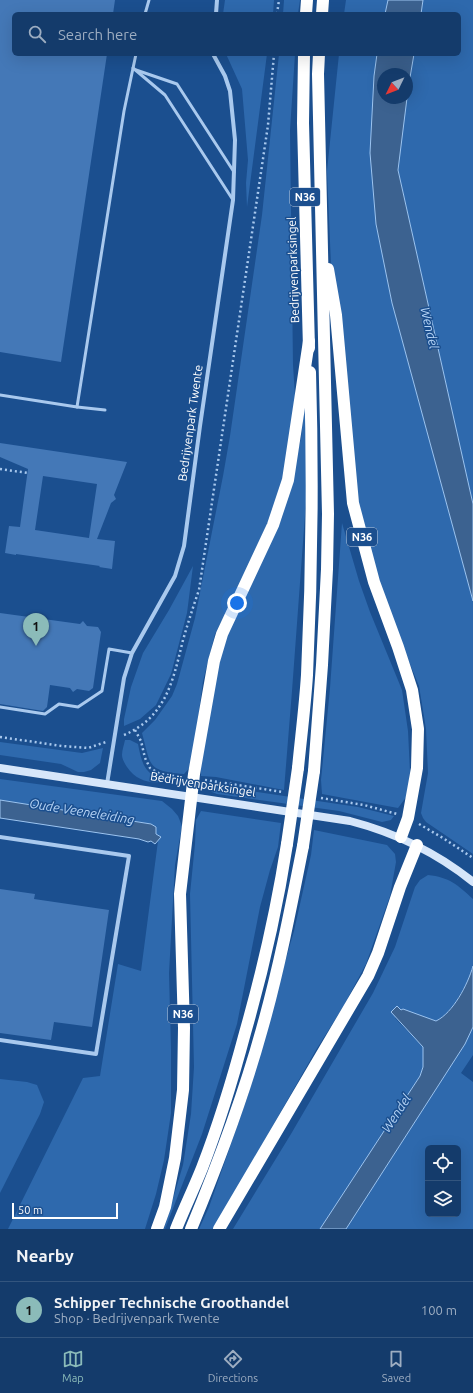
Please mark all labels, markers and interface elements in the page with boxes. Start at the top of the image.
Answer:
search box [12,12,461,56]
icon: search [26,23,48,45]
text: Search here [58,26,137,43]
north arrow [377,68,413,104]
road number: N36 [290,188,320,206]
street label: Bedrijvenparksingel [285,217,301,323]
water label: Wendel [418,306,442,351]
street label: Bedrijvenpark Twente [175,364,205,482]
road number: N36 [347,528,377,546]
your location [227,593,247,613]
pin: 1 [23,613,49,646]
street label: Bedrijvenparksingel [149,769,257,799]
water label: Oude Veeneleiding [28,796,136,826]
road number: N36 [168,1005,198,1023]
water label: Wendel [379,1091,414,1135]
map controls [425,1145,461,1217]
button: locate [425,1145,461,1181]
button: layers [425,1181,461,1217]
scale bar [12,1201,118,1220]
text: 50 m [18,1204,42,1216]
text: Nearby [16,1246,74,1265]
text: Schipper Technische Groothandel [54,1294,289,1311]
text: 1 [25,1303,33,1317]
text: 100 m [421,1303,457,1317]
text: Shop · Bedrijvenpark Twente [54,1311,220,1325]
tab: Map [62,1348,84,1384]
tab: Directions [208,1348,258,1384]
tab: Saved [382,1348,411,1384]

